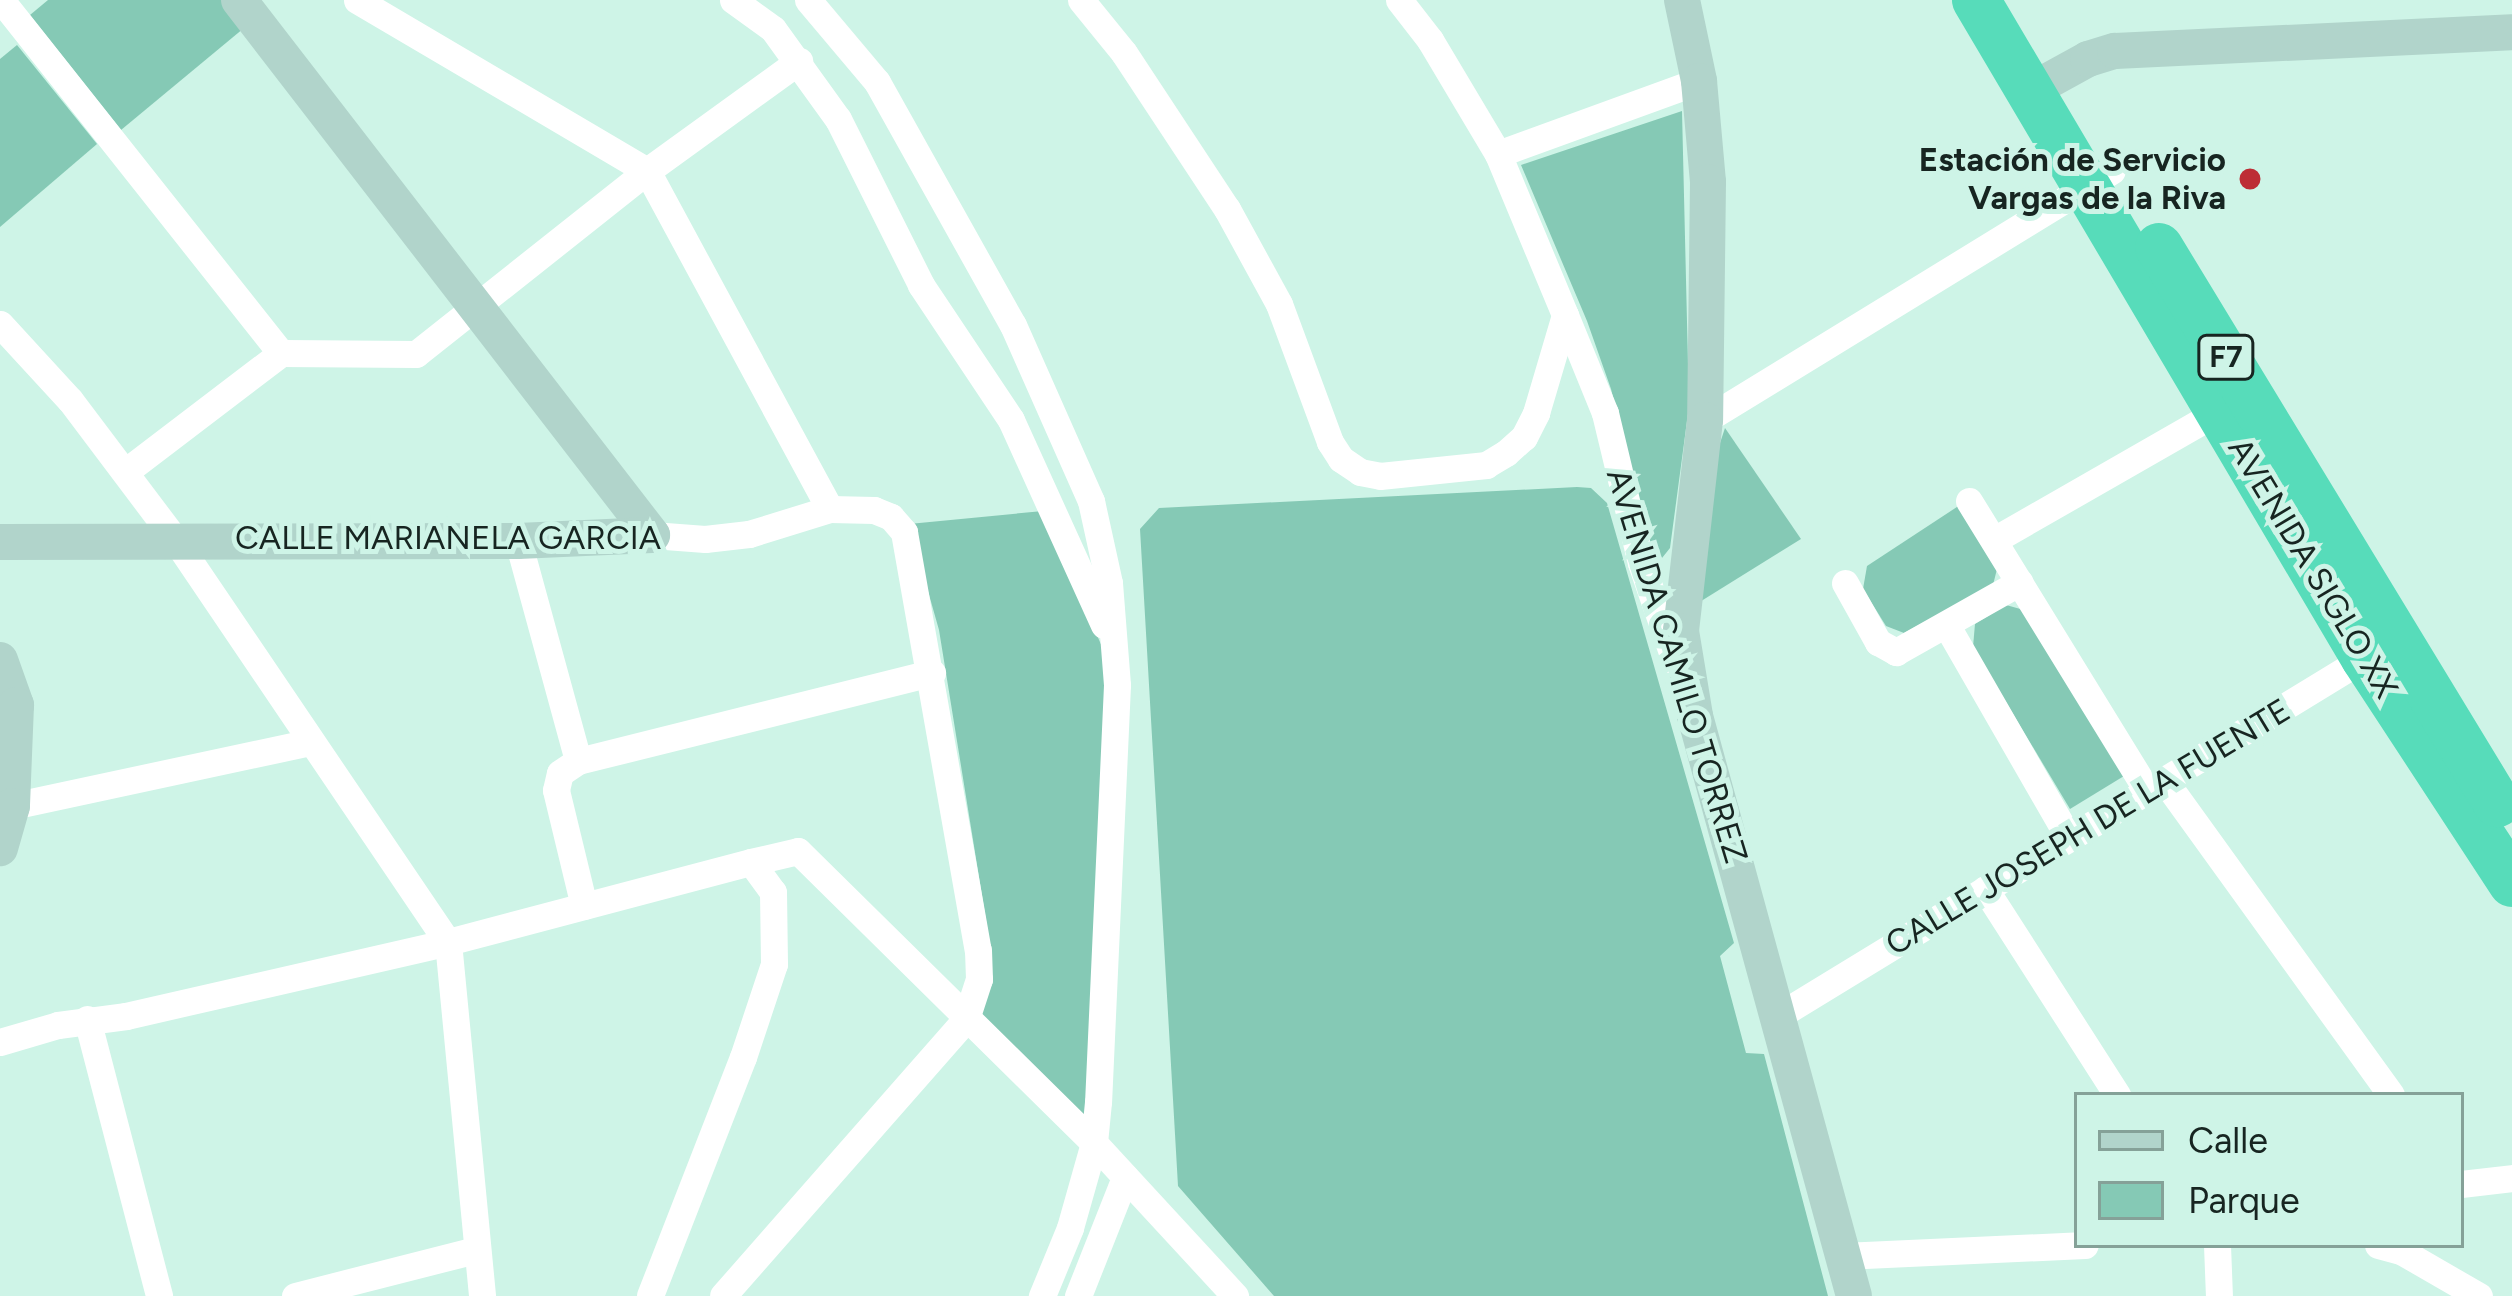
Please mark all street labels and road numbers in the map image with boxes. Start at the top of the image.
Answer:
road number: F7 [2196,333,2256,381]
street label: AVENIDA SIGLO XX [2220,431,2406,705]
street label: AVENIDA CAMILO TORREZ [1598,464,1756,868]
street label: CALLE MARIANELA GARCIA [235,518,661,558]
street label: CALLE JOSEPH DE LA FUENTE [1879,690,2297,964]

